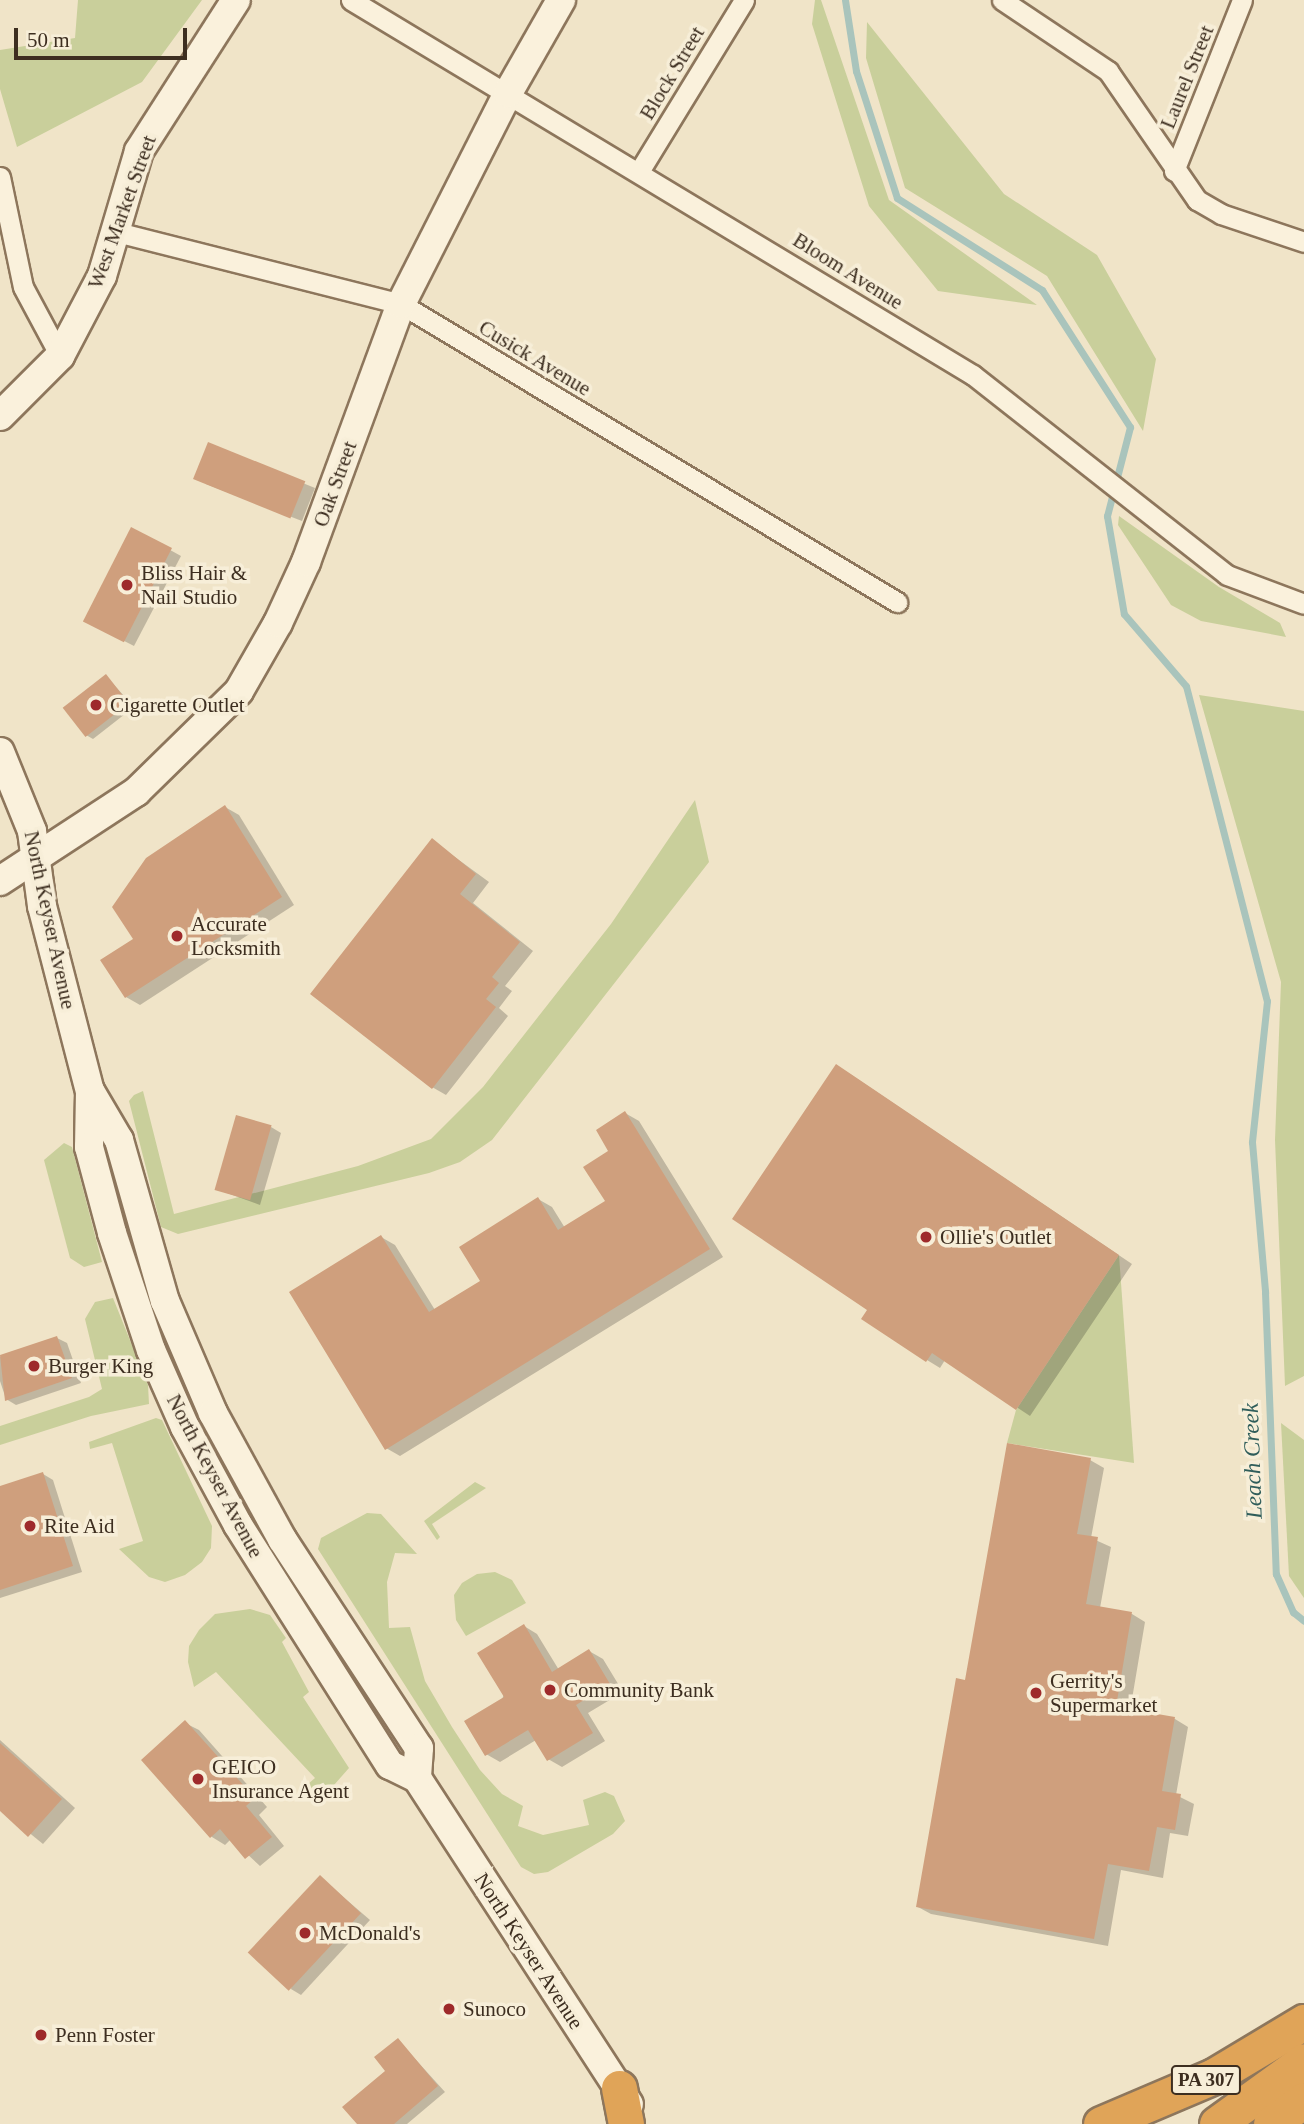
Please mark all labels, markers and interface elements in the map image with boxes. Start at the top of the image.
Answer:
scale bar [18,14,191,58]
street label: Block Street [634,22,710,124]
street label: Laurel Street [1155,22,1219,132]
text: 50 m [27,28,70,52]
street label: West Market Street [83,132,161,292]
street label: Bloom Avenue [788,227,908,315]
street label: Cusick Avenue [474,314,596,402]
street label: Oak Street [308,438,362,530]
place label: Bliss Hair & Nail Studio [141,560,247,610]
marker: Bliss Hair & Nail Studio [119,577,135,593]
place label: Cigarette Outlet [110,692,245,718]
marker: Cigarette Outlet [88,697,104,713]
street label: North Keyser Avenue [19,828,81,1012]
place label: Accurate Locksmith [191,911,281,961]
marker: Accurate Locksmith [169,928,185,944]
place label: Ollie's Outlet [940,1224,1052,1250]
marker: Ollie's Outlet [918,1229,934,1245]
place label: Burger King [48,1353,153,1379]
marker: Burger King [26,1358,42,1374]
street label: North Keyser Avenue [161,1389,269,1563]
water label: Leach Creek [1237,1403,1269,1519]
place label: Rite Aid [44,1513,116,1539]
marker: Rite Aid [22,1518,38,1534]
place label: Gerrity's Supermarket [1050,1668,1157,1718]
place label: Community Bank [564,1677,714,1703]
marker: Community Bank [542,1682,558,1698]
marker: Gerrity's Supermarket [1028,1685,1044,1701]
place label: GEICO Insurance Agent [212,1754,350,1804]
marker: GEICO Insurance Agent [190,1771,206,1787]
street label: North Keyser Avenue [469,1868,589,2034]
place label: McDonald's [319,1920,421,1946]
marker: McDonald's [297,1925,313,1941]
place label: Sunoco [463,1996,526,2022]
marker: Sunoco [441,2001,457,2017]
place label: Penn Foster [55,2022,155,2048]
marker: Penn Foster [33,2027,49,2043]
road number: PA 307 [1169,2064,1243,2096]

